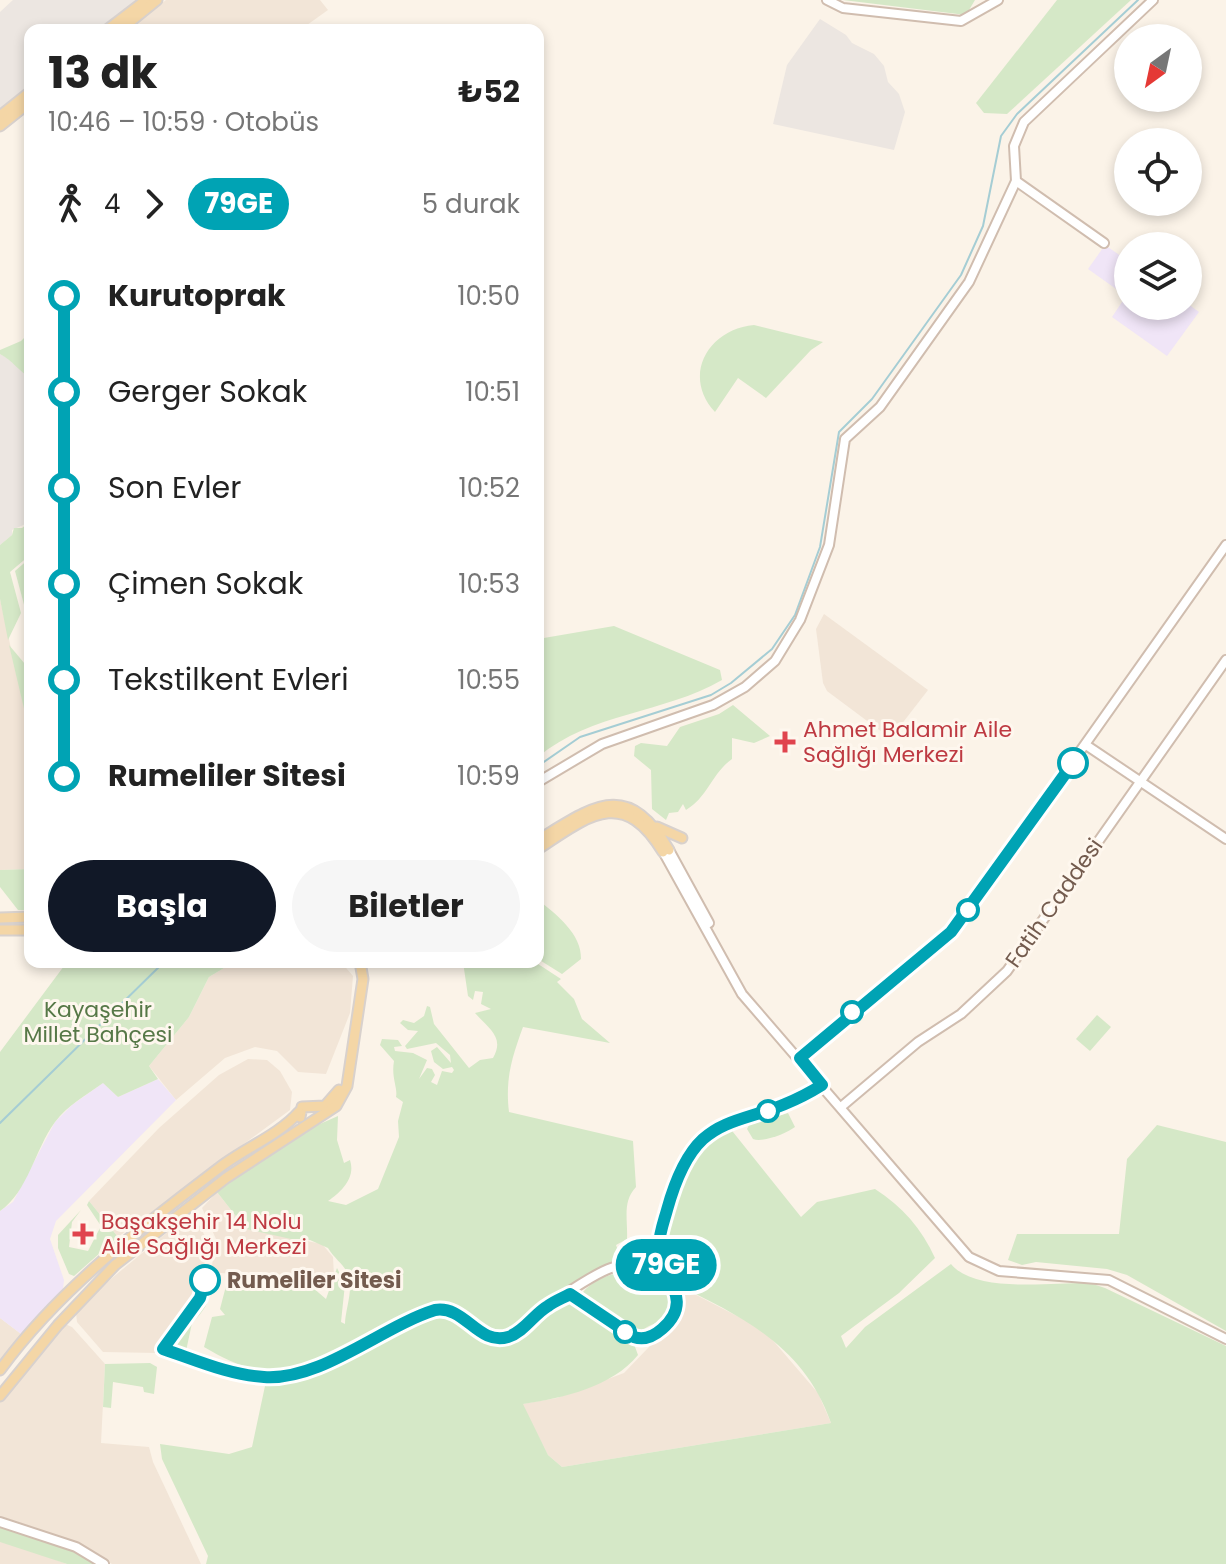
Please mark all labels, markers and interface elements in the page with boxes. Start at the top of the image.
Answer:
north arrow [1114,24,1202,112]
map controls [1114,24,1202,320]
text: 13 dk [48,42,158,103]
text: ₺52 [458,70,520,113]
text: 10:46 – 10:59 · Otobüs [48,104,319,140]
button: locate [1114,128,1202,216]
icon: walk [48,182,92,226]
icon: forward [132,182,176,226]
text: 79GE [204,184,273,223]
text: 4 [104,186,120,222]
text: 5 durak [422,186,520,222]
button: layers [1114,232,1202,320]
text: Kurutoprak [108,274,286,317]
text: 10:50 [457,278,520,314]
text: Gerger Sokak [108,370,307,413]
text: 10:51 [465,374,520,410]
text: Son Evler [108,466,241,509]
text: 10:52 [459,470,520,506]
text: Çimen Sokak [108,562,303,605]
text: 10:53 [458,566,520,602]
text: Tekstilkent Evleri [108,658,349,701]
text: 10:55 [457,662,520,698]
place label: Ahmet Balamir Aile Sağlığı Merkezi [803,714,1012,770]
marker: Ahmet Balamir Aile Sağlığı Merkezi [774,731,796,753]
unlabelled marker [1058,748,1088,778]
text: Rumeliler Sitesi [108,754,346,797]
text: 10:59 [457,758,520,794]
street label: Fatih Caddesi [998,832,1110,974]
button: Başla [48,860,276,952]
button: Biletler [292,860,520,952]
unlabelled marker [957,899,979,921]
park label: Kayaşehir Millet Bahçesi [23,994,173,1050]
unlabelled marker [841,1001,863,1023]
unlabelled marker [757,1100,779,1122]
place label: Başakşehir 14 Nolu Aile Sağlığı Merkezi [101,1206,307,1262]
marker: Başakşehir 14 Nolu Aile Sağlığı Merkezi [72,1223,94,1245]
line badge: 79GE [610,1239,722,1291]
text: 79GE [632,1245,700,1284]
marker: Rumeliler Sitesi [190,1265,220,1295]
place label: Rumeliler Sitesi [227,1265,401,1296]
unlabelled marker [614,1321,636,1343]

